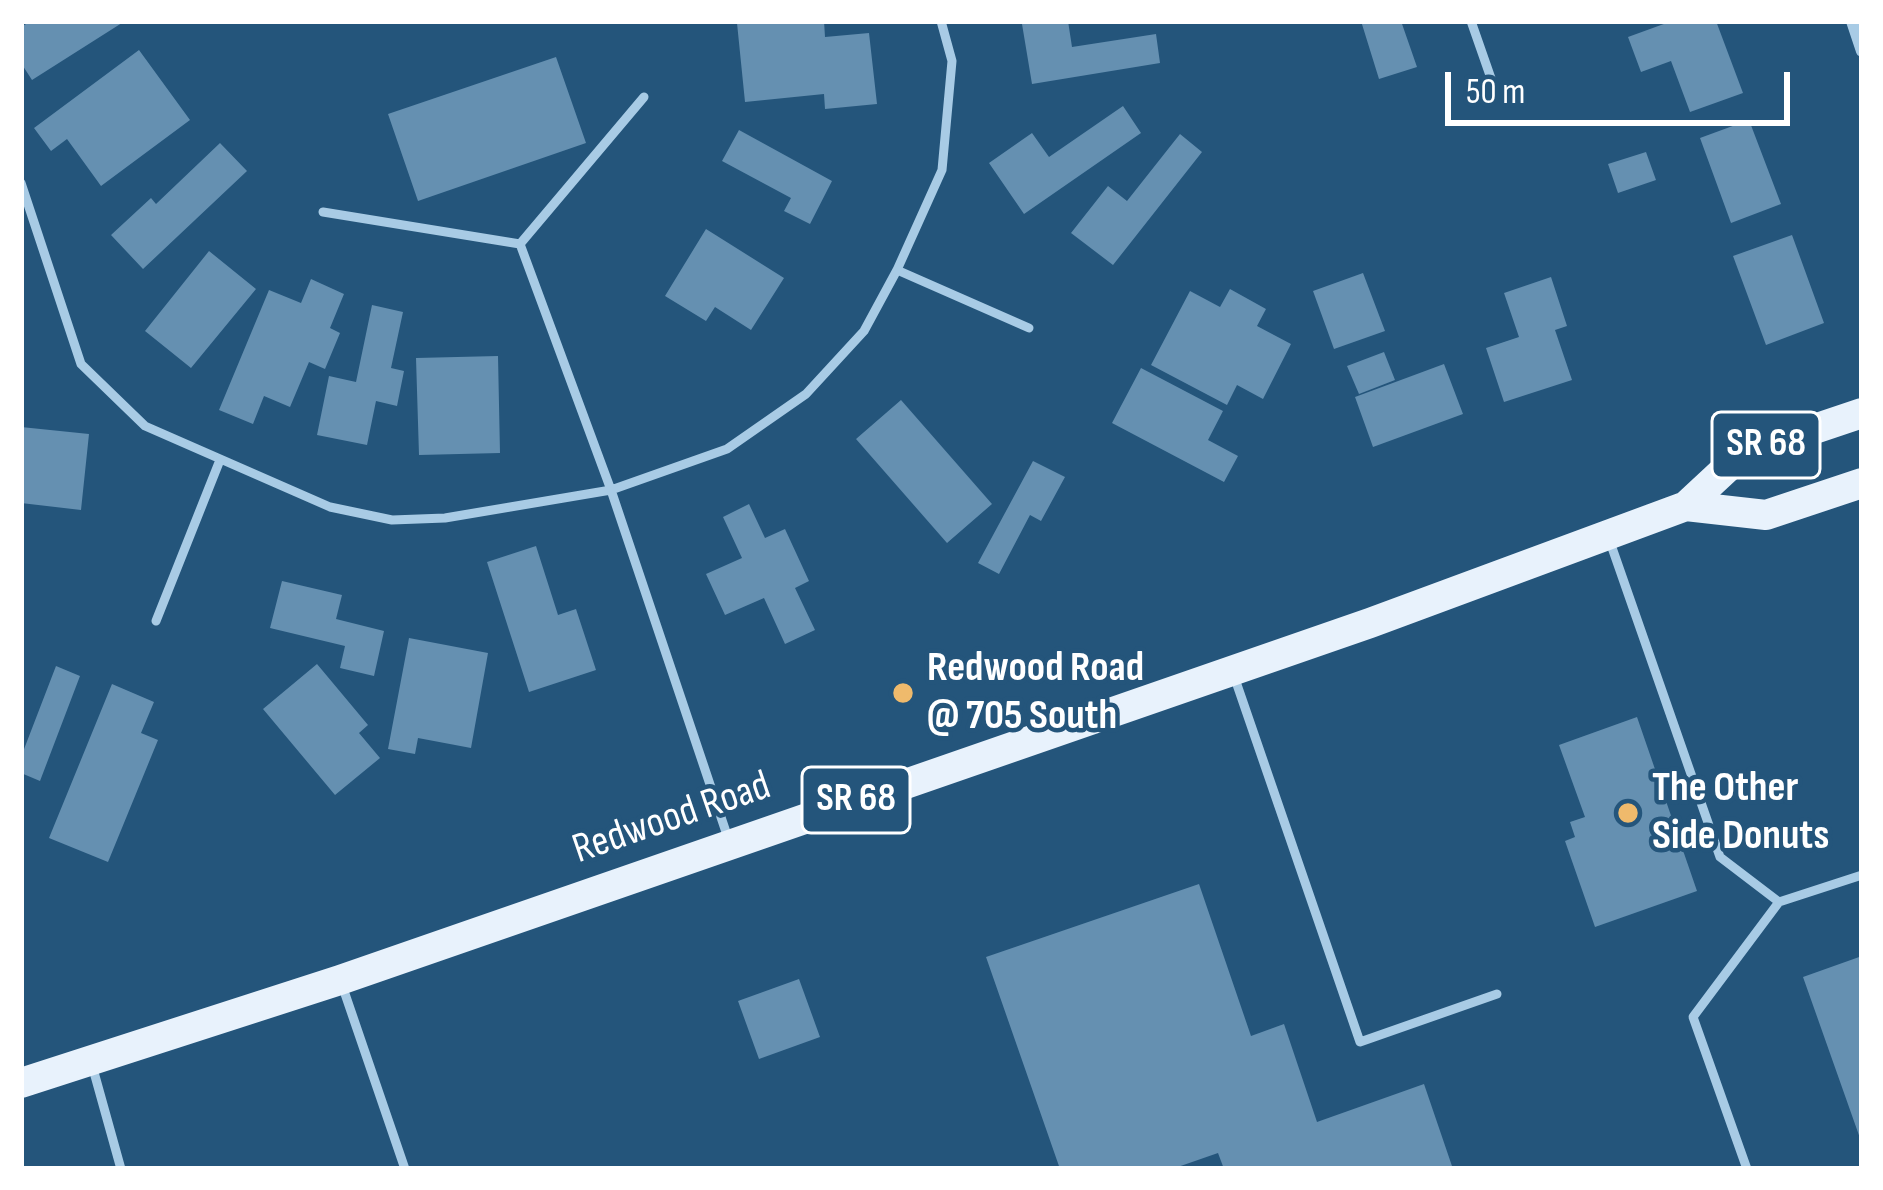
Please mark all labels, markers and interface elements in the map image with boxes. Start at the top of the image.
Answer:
scale bar [1451,48,1796,122]
text: 50 m [1466,71,1525,114]
road number: SR 68 [1712,412,1820,478]
place label: Redwood Road @ 705 South [927,644,1144,742]
marker: Redwood Road @ 705 South [890,680,916,706]
street label: Redwood Road [567,762,777,876]
place label: The Other Side Donuts [1652,764,1829,862]
road number: SR 68 [802,767,910,833]
marker: The Other Side Donuts [1615,800,1641,826]

